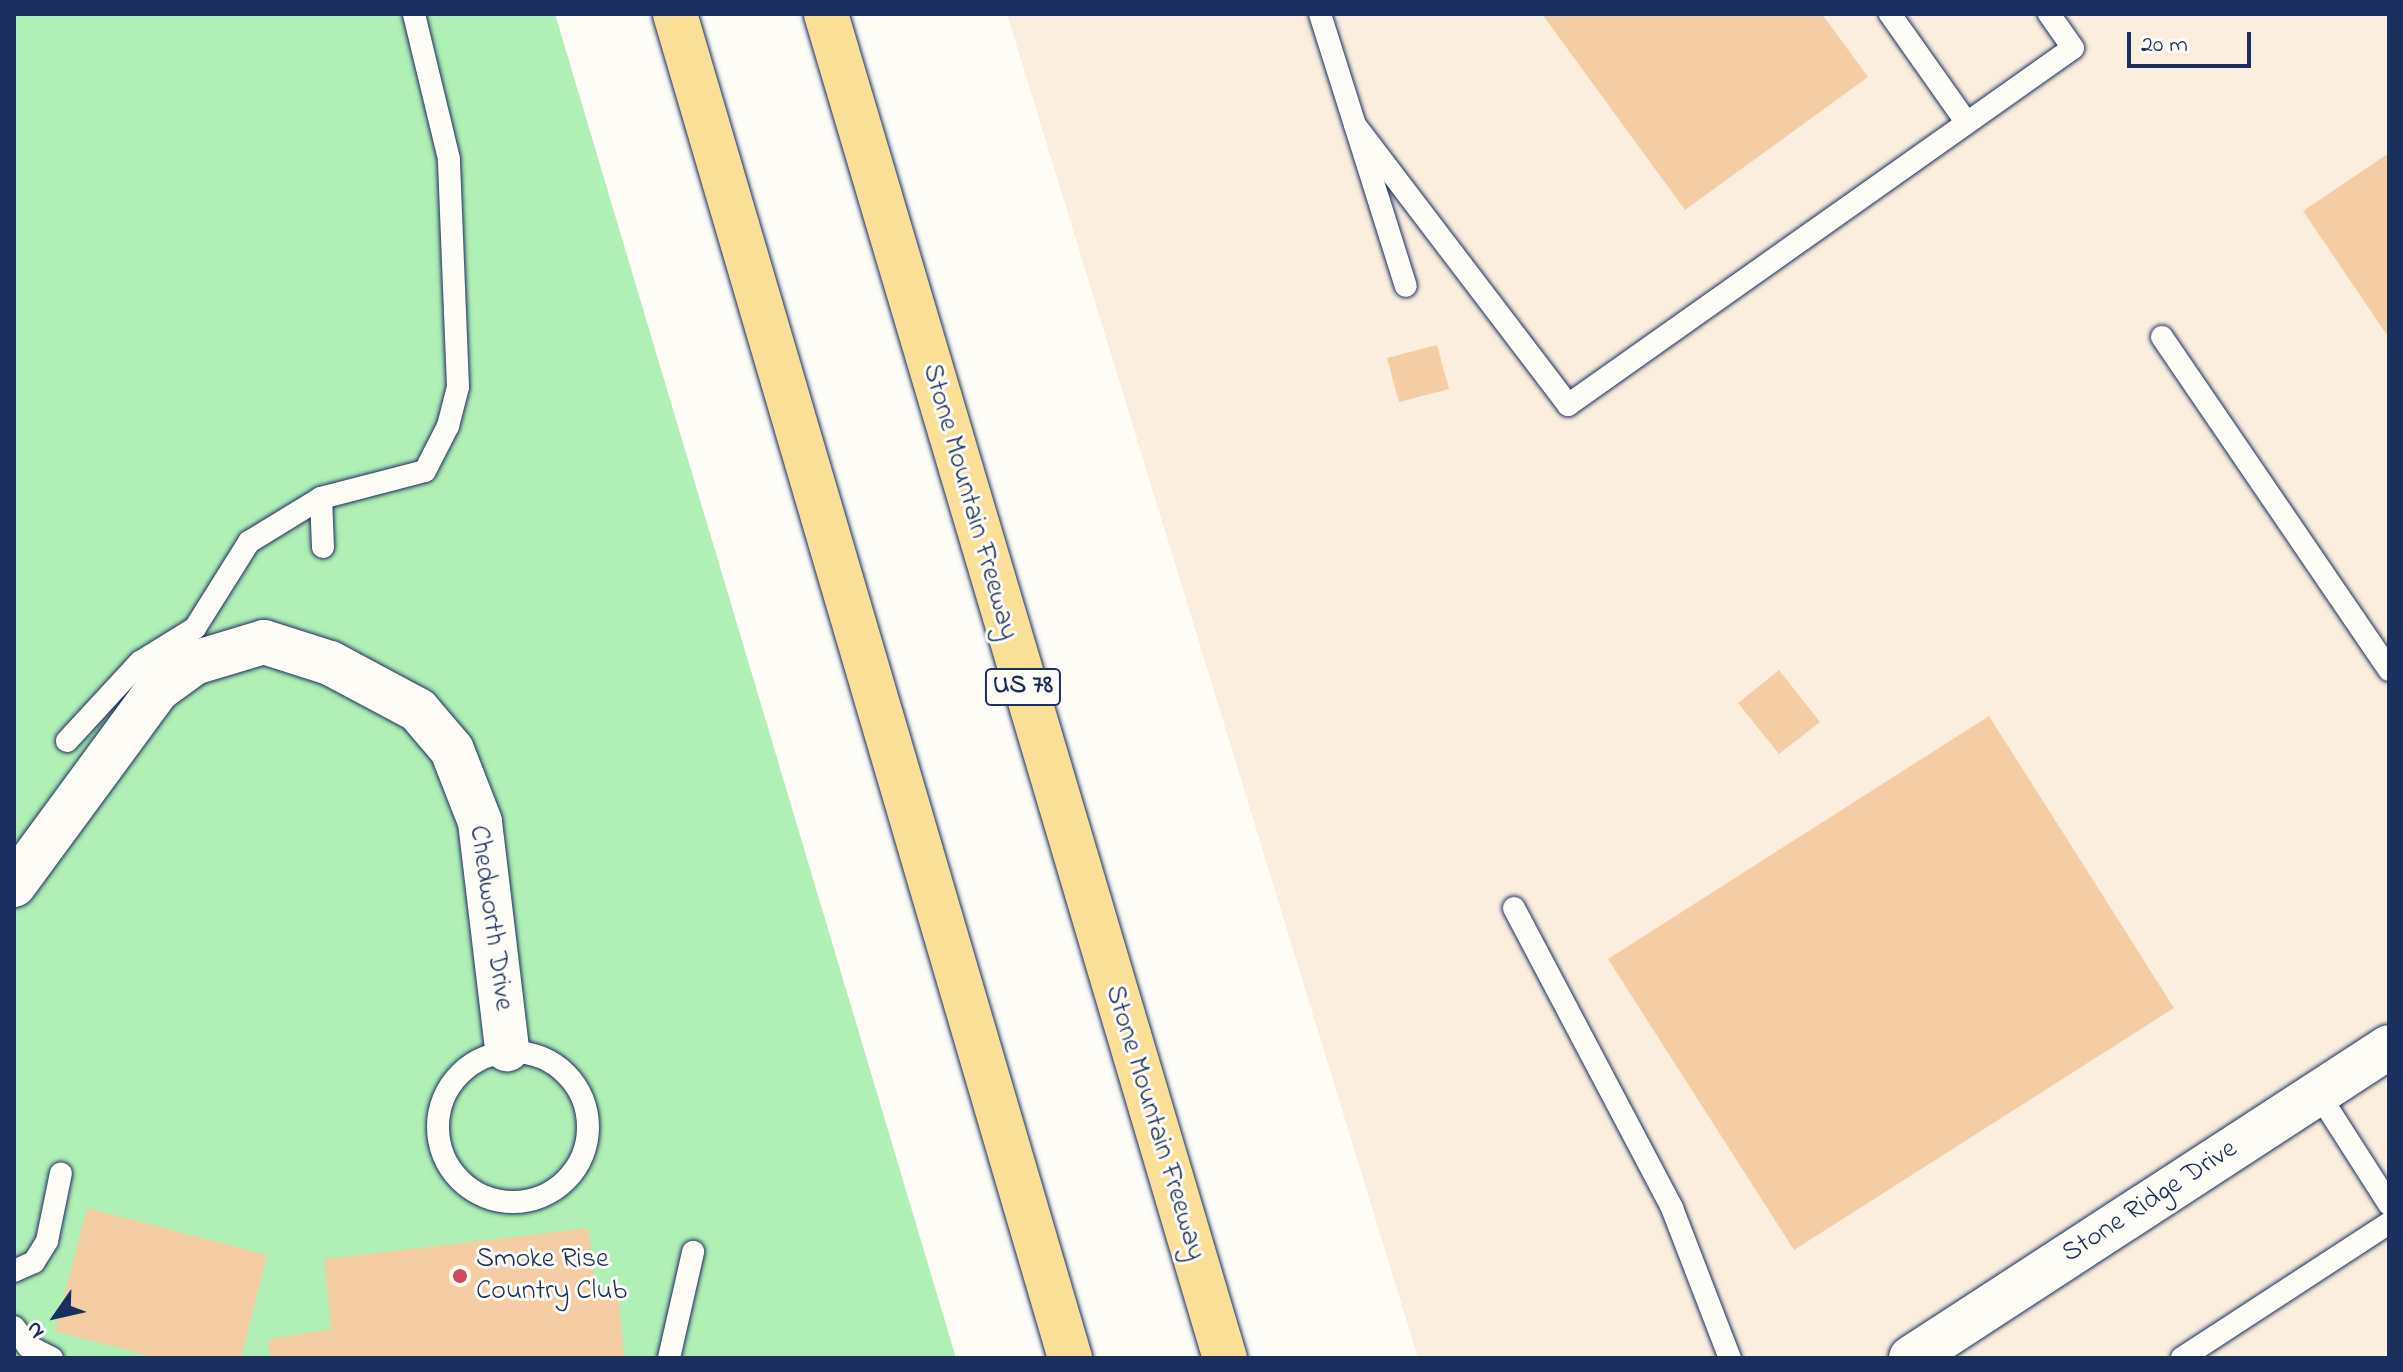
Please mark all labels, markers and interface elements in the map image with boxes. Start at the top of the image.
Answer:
scale bar [2131,16,2255,66]
text: 20 m [2141,28,2188,63]
street label: Stone Mountain Freeway [913,360,1025,644]
road number: US 78 [983,665,1063,709]
street label: Chedworth Drive [460,823,520,1013]
street label: Stone Mountain Freeway [1096,981,1212,1265]
street label: Stone Ridge Drive [2056,1133,2244,1271]
place label: Smoke Rise Country Club [476,1243,627,1309]
marker: Smoke Rise Country Club [451,1267,469,1285]
north arrow [16,1276,96,1356]
text: N [19,1314,54,1345]

